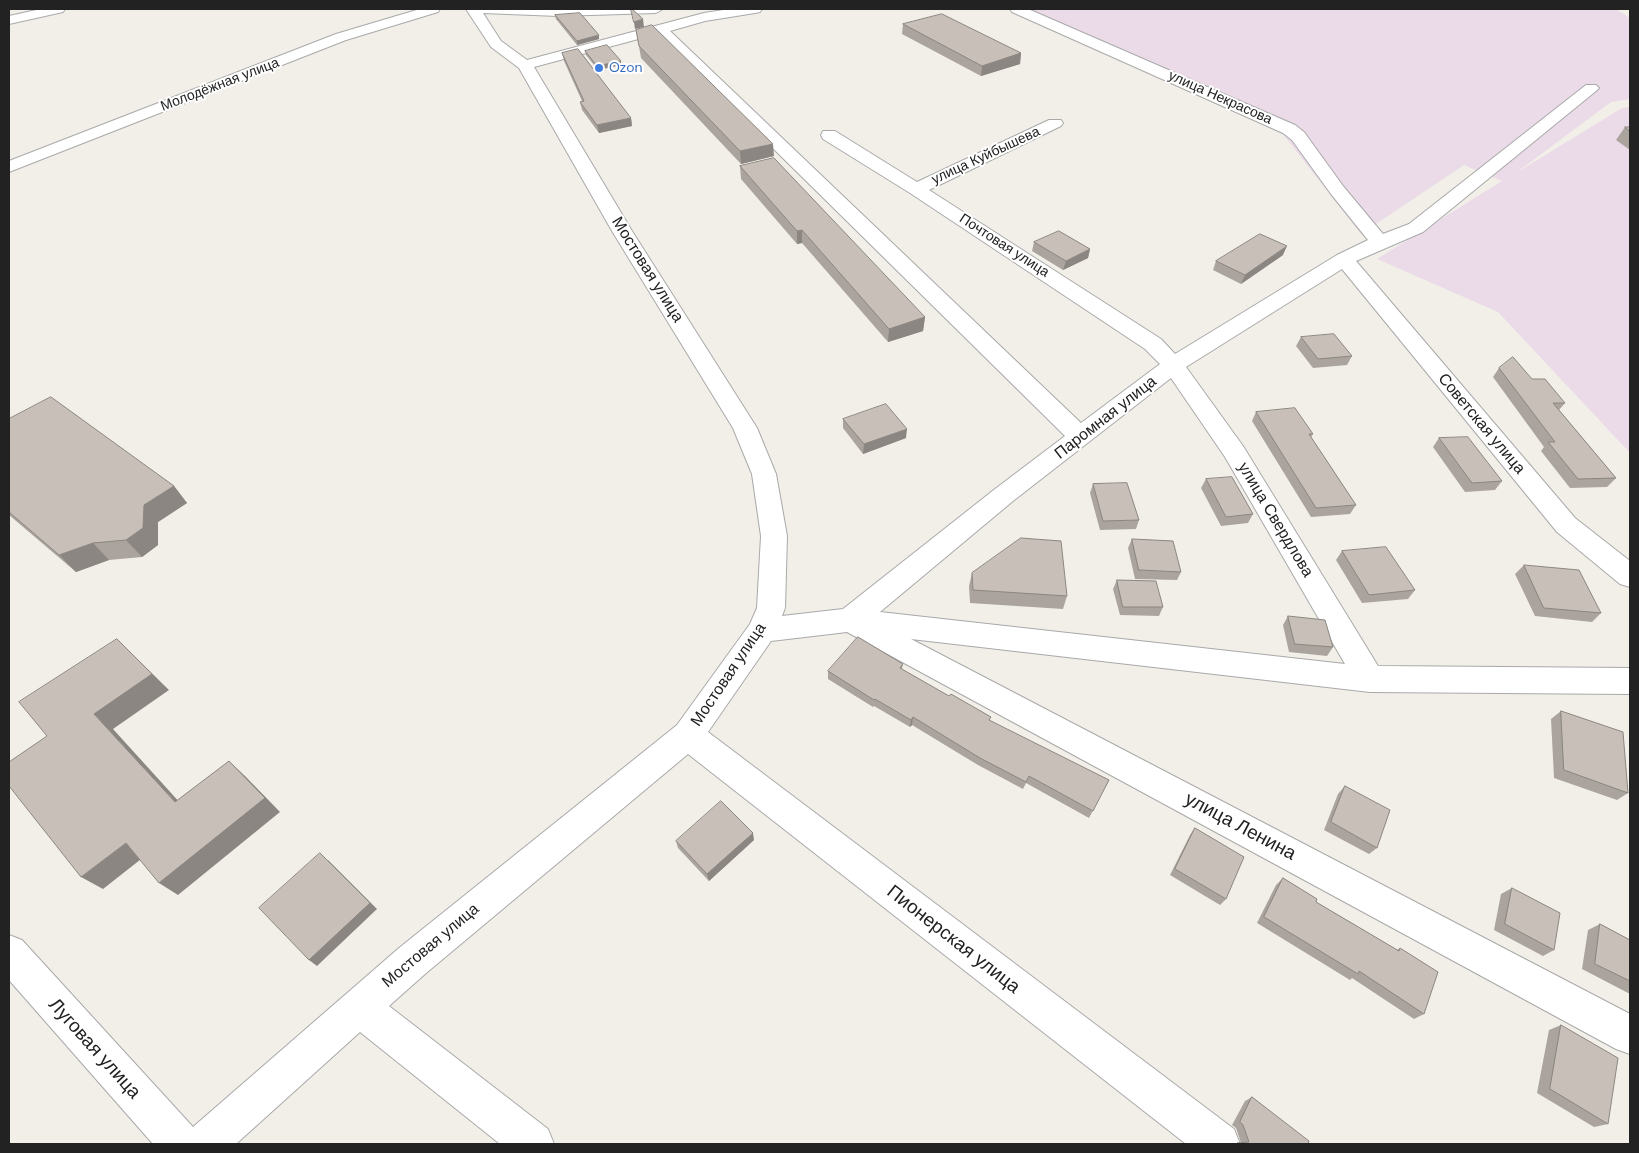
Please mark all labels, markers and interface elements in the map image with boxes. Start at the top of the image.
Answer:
street label: Молодёжная улица [158,55,282,115]
place label: Ozon [609,60,643,76]
marker: Ozon [593,62,605,74]
street label: улица Некрасова [1166,68,1274,128]
street label: улица Куйбышева [929,124,1043,188]
street label: Почтовая улица [956,211,1052,281]
street label: Мостовая улица [607,214,687,326]
street label: Советская улица [1433,370,1529,478]
street label: Паромная улица [1051,372,1161,464]
street label: улица Свердлова [1233,459,1317,581]
street label: Мостовая улица [687,620,771,730]
street label: улица Ленина [1181,788,1299,866]
street label: Пионерская улица [882,881,1024,999]
street label: Мостовая улица [379,900,483,992]
street label: Луговая улица [43,994,145,1104]

